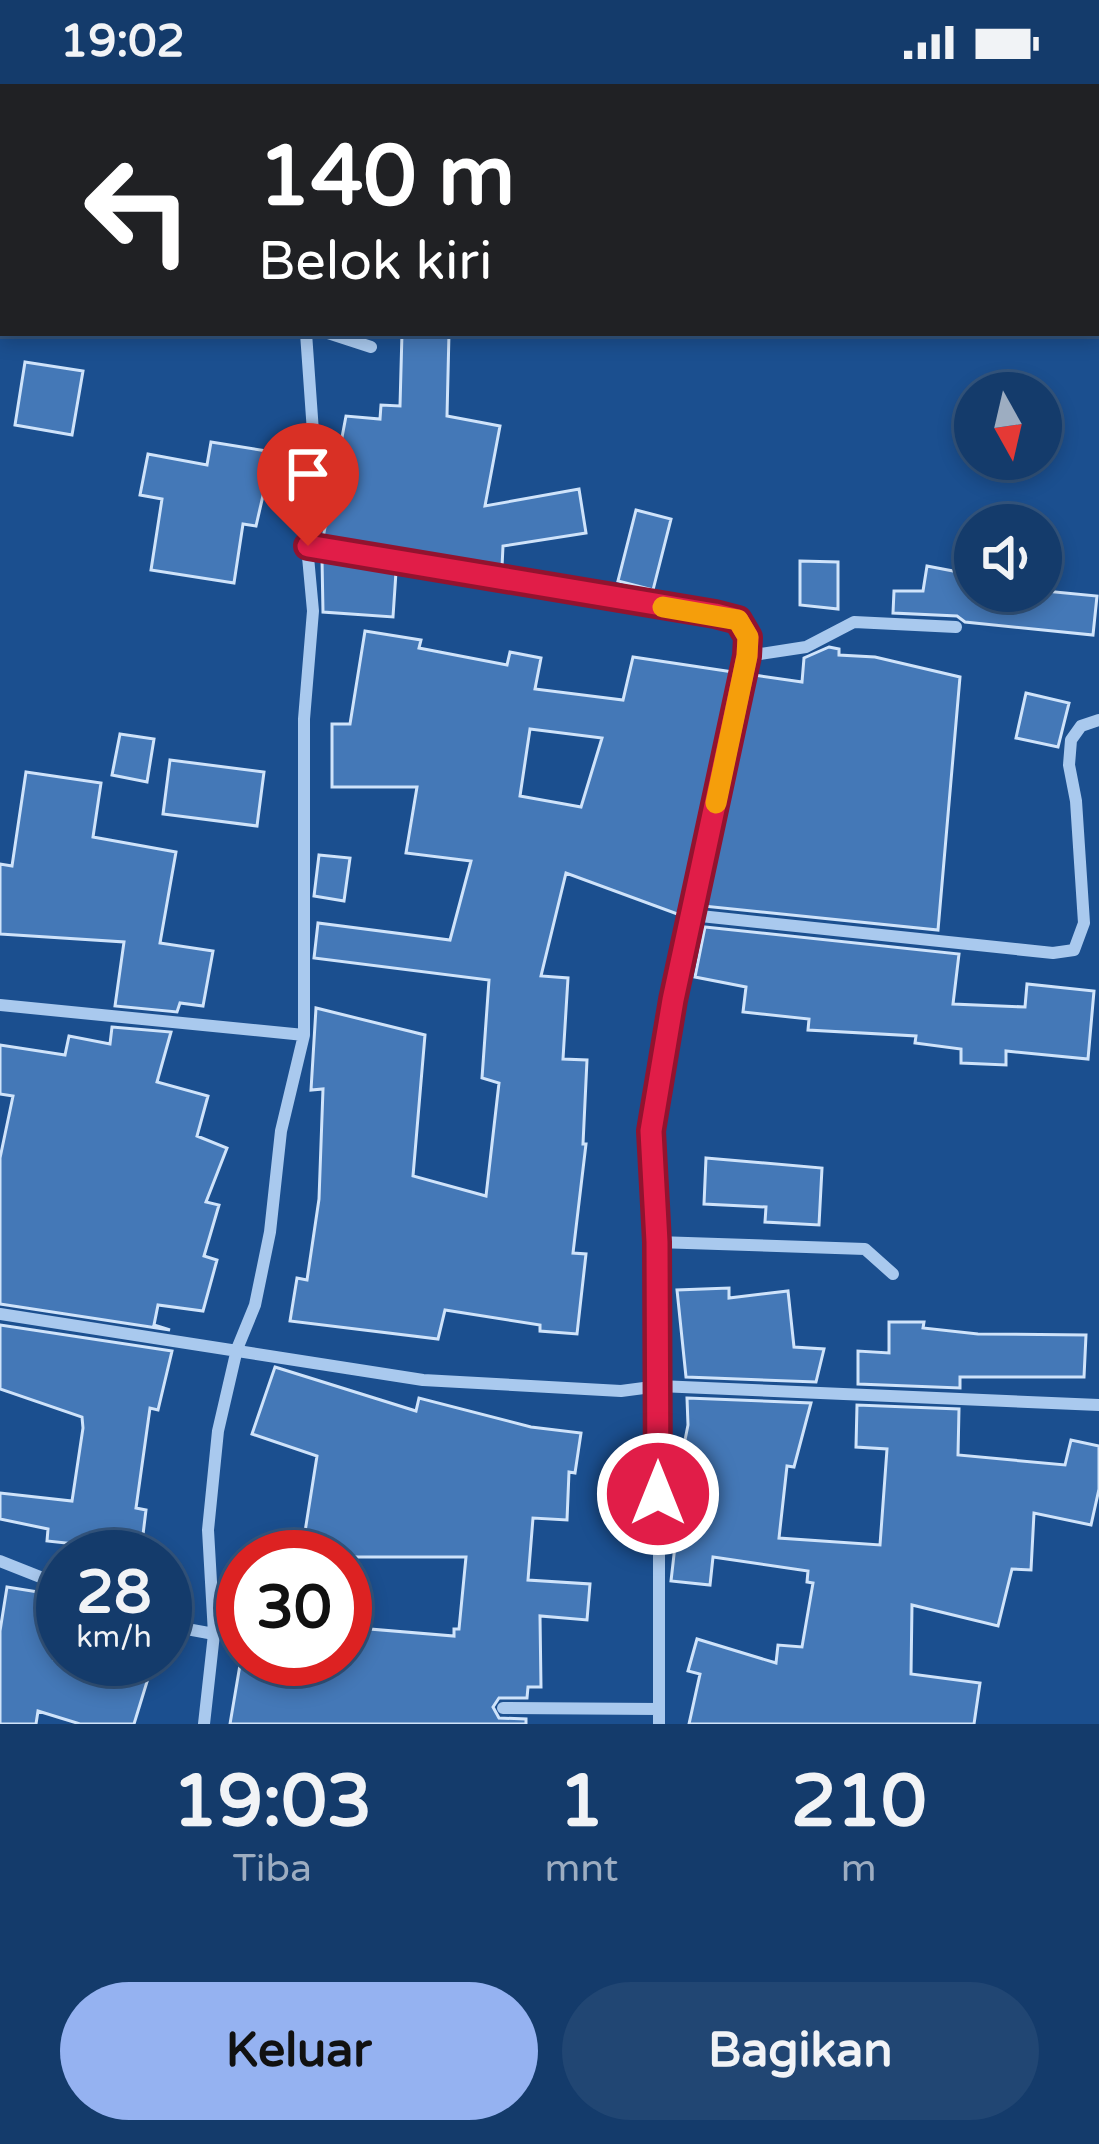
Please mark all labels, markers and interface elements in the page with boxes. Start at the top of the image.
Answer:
text: 19:02 [60,15,185,69]
text: 140 m [258,127,515,228]
icon: left [60,132,216,288]
text: Belok kiri [258,229,492,294]
north arrow [954,372,1062,480]
map controls [954,372,1062,612]
pin [257,423,359,546]
icon: arrive [275,441,341,507]
button: sound [954,504,1062,612]
position arrow [595,1431,721,1557]
speed limit sign: 30 [216,1530,372,1686]
text: 28 [76,1557,152,1629]
text: km/h [76,1619,152,1656]
text: 19:03 [172,1759,372,1846]
text: 1 [559,1759,604,1846]
text: 210 [791,1759,927,1846]
text: Tiba [232,1845,312,1892]
text: mnt [544,1845,618,1892]
text: m [841,1845,877,1892]
button: Keluar [60,1982,538,2120]
button: Bagikan [562,1982,1039,2120]

